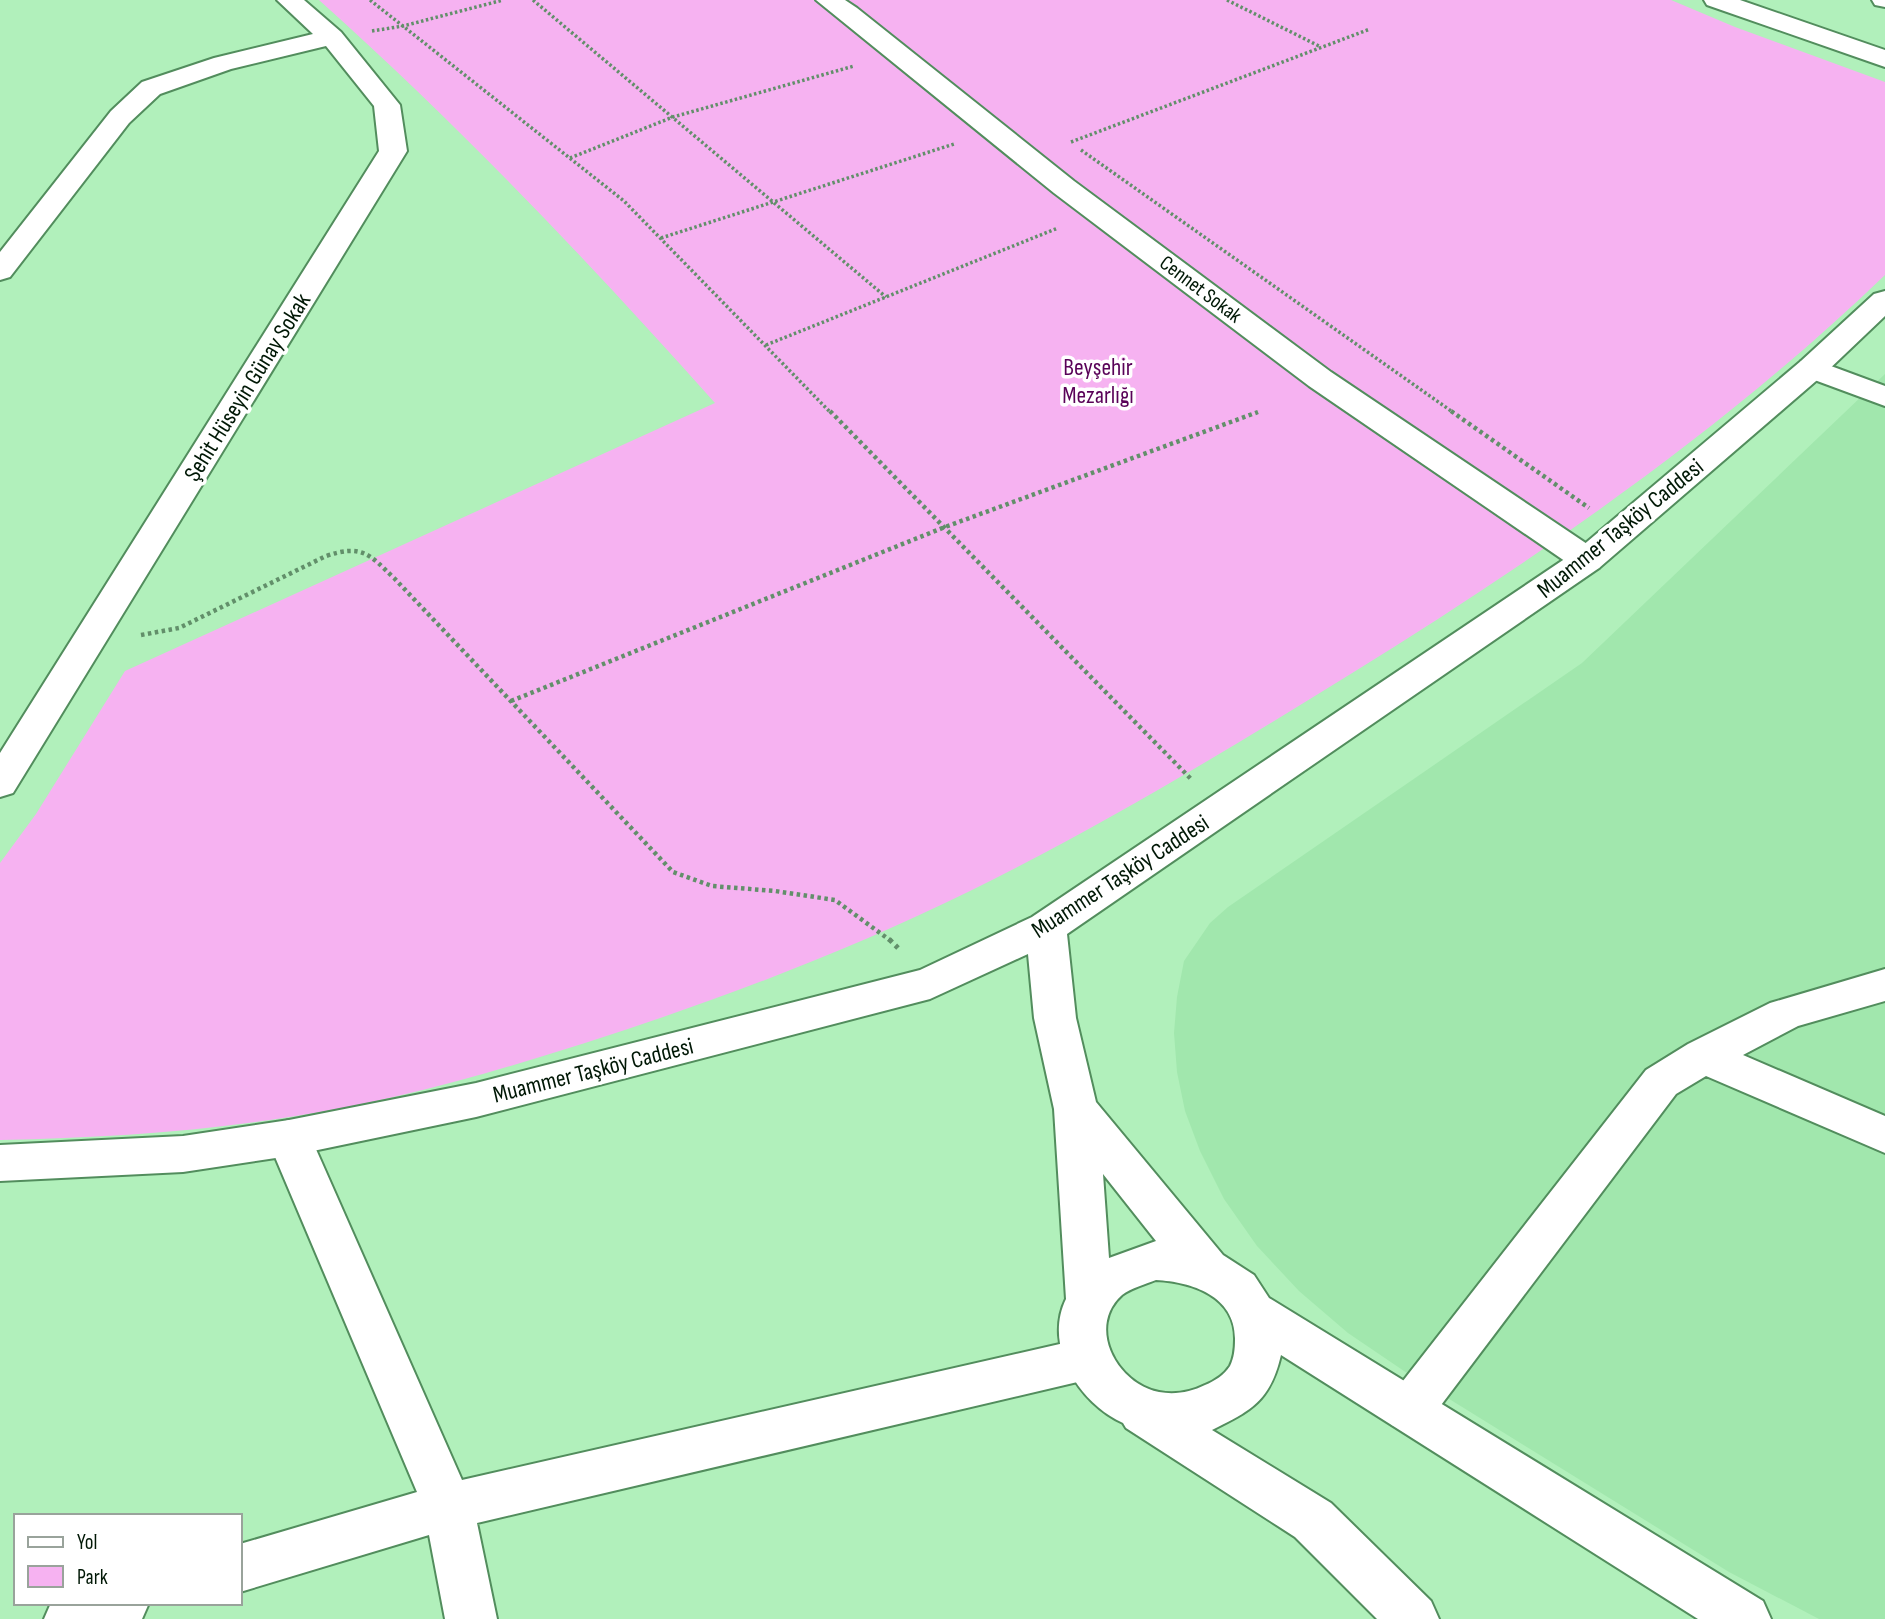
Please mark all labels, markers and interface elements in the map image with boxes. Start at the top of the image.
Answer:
street label: Cennet Sokak [1155,250,1247,328]
street label: Şehit Hüseyin Günay Sokak [178,288,317,487]
park label: Beyşehir Mezarlığı [1062,353,1134,410]
street label: Muammer Taşköy Caddesi [1531,452,1709,604]
street label: Muammer Taşköy Caddesi [1026,808,1214,945]
street label: Muammer Taşköy Caddesi [490,1032,696,1109]
legend [14,1514,242,1605]
text: Yol [77,1530,97,1555]
text: Park [77,1565,108,1590]

